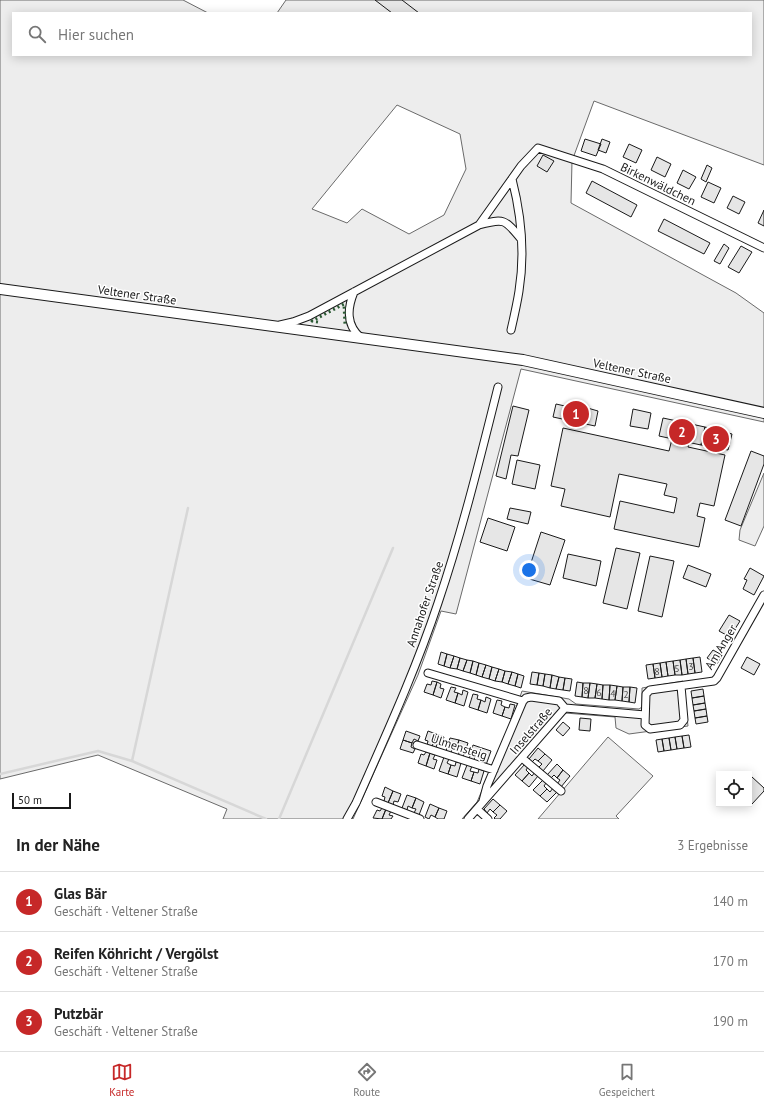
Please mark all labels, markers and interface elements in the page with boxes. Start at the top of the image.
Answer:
search box [12,12,752,56]
icon: search [26,23,48,45]
text: Hier suchen [58,25,134,44]
street label: Birkenwäldchen [618,159,698,208]
street label: Veltener Straße [96,281,177,307]
street label: Veltener Straße [591,355,672,386]
pin: 1 [563,399,589,429]
pin: 2 [669,417,695,447]
pin: 3 [703,424,729,454]
street label: Annahofer Straße [403,559,446,649]
your location [519,560,539,580]
street label: Am Anger [701,622,740,672]
house number: 3 [688,660,694,673]
house number: 5 [674,662,680,675]
house number: 8 [654,665,660,678]
house number: 8 [583,684,589,697]
house number: 6 [596,686,602,699]
house number: 4 [610,687,616,700]
house number: 2 [623,688,629,701]
street label: Inselstraße [506,704,555,757]
street label: Ulmensteig [429,730,489,763]
map controls [716,771,752,807]
button: locate [716,771,752,807]
scale bar [12,791,71,810]
text: 50 m [18,793,42,807]
text: In der Nähe [16,834,100,856]
text: 3 Ergebnisse [677,837,748,854]
text: Glas Bär [54,884,107,903]
text: 1 [25,893,33,910]
text: 140 m [713,893,748,910]
text: Geschäft · Veltener Straße [54,903,198,920]
text: Reifen Köhricht / Vergölst [54,944,218,963]
text: 2 [25,953,33,970]
text: 170 m [713,953,748,970]
text: Geschäft · Veltener Straße [54,963,198,980]
text: Putzbär [54,1004,103,1023]
text: 3 [25,1013,33,1030]
text: 190 m [713,1013,748,1030]
text: Geschäft · Veltener Straße [54,1023,198,1040]
tab: Karte [109,1061,134,1099]
tab: Route [353,1061,380,1099]
tab: Gespeichert [599,1061,655,1099]

